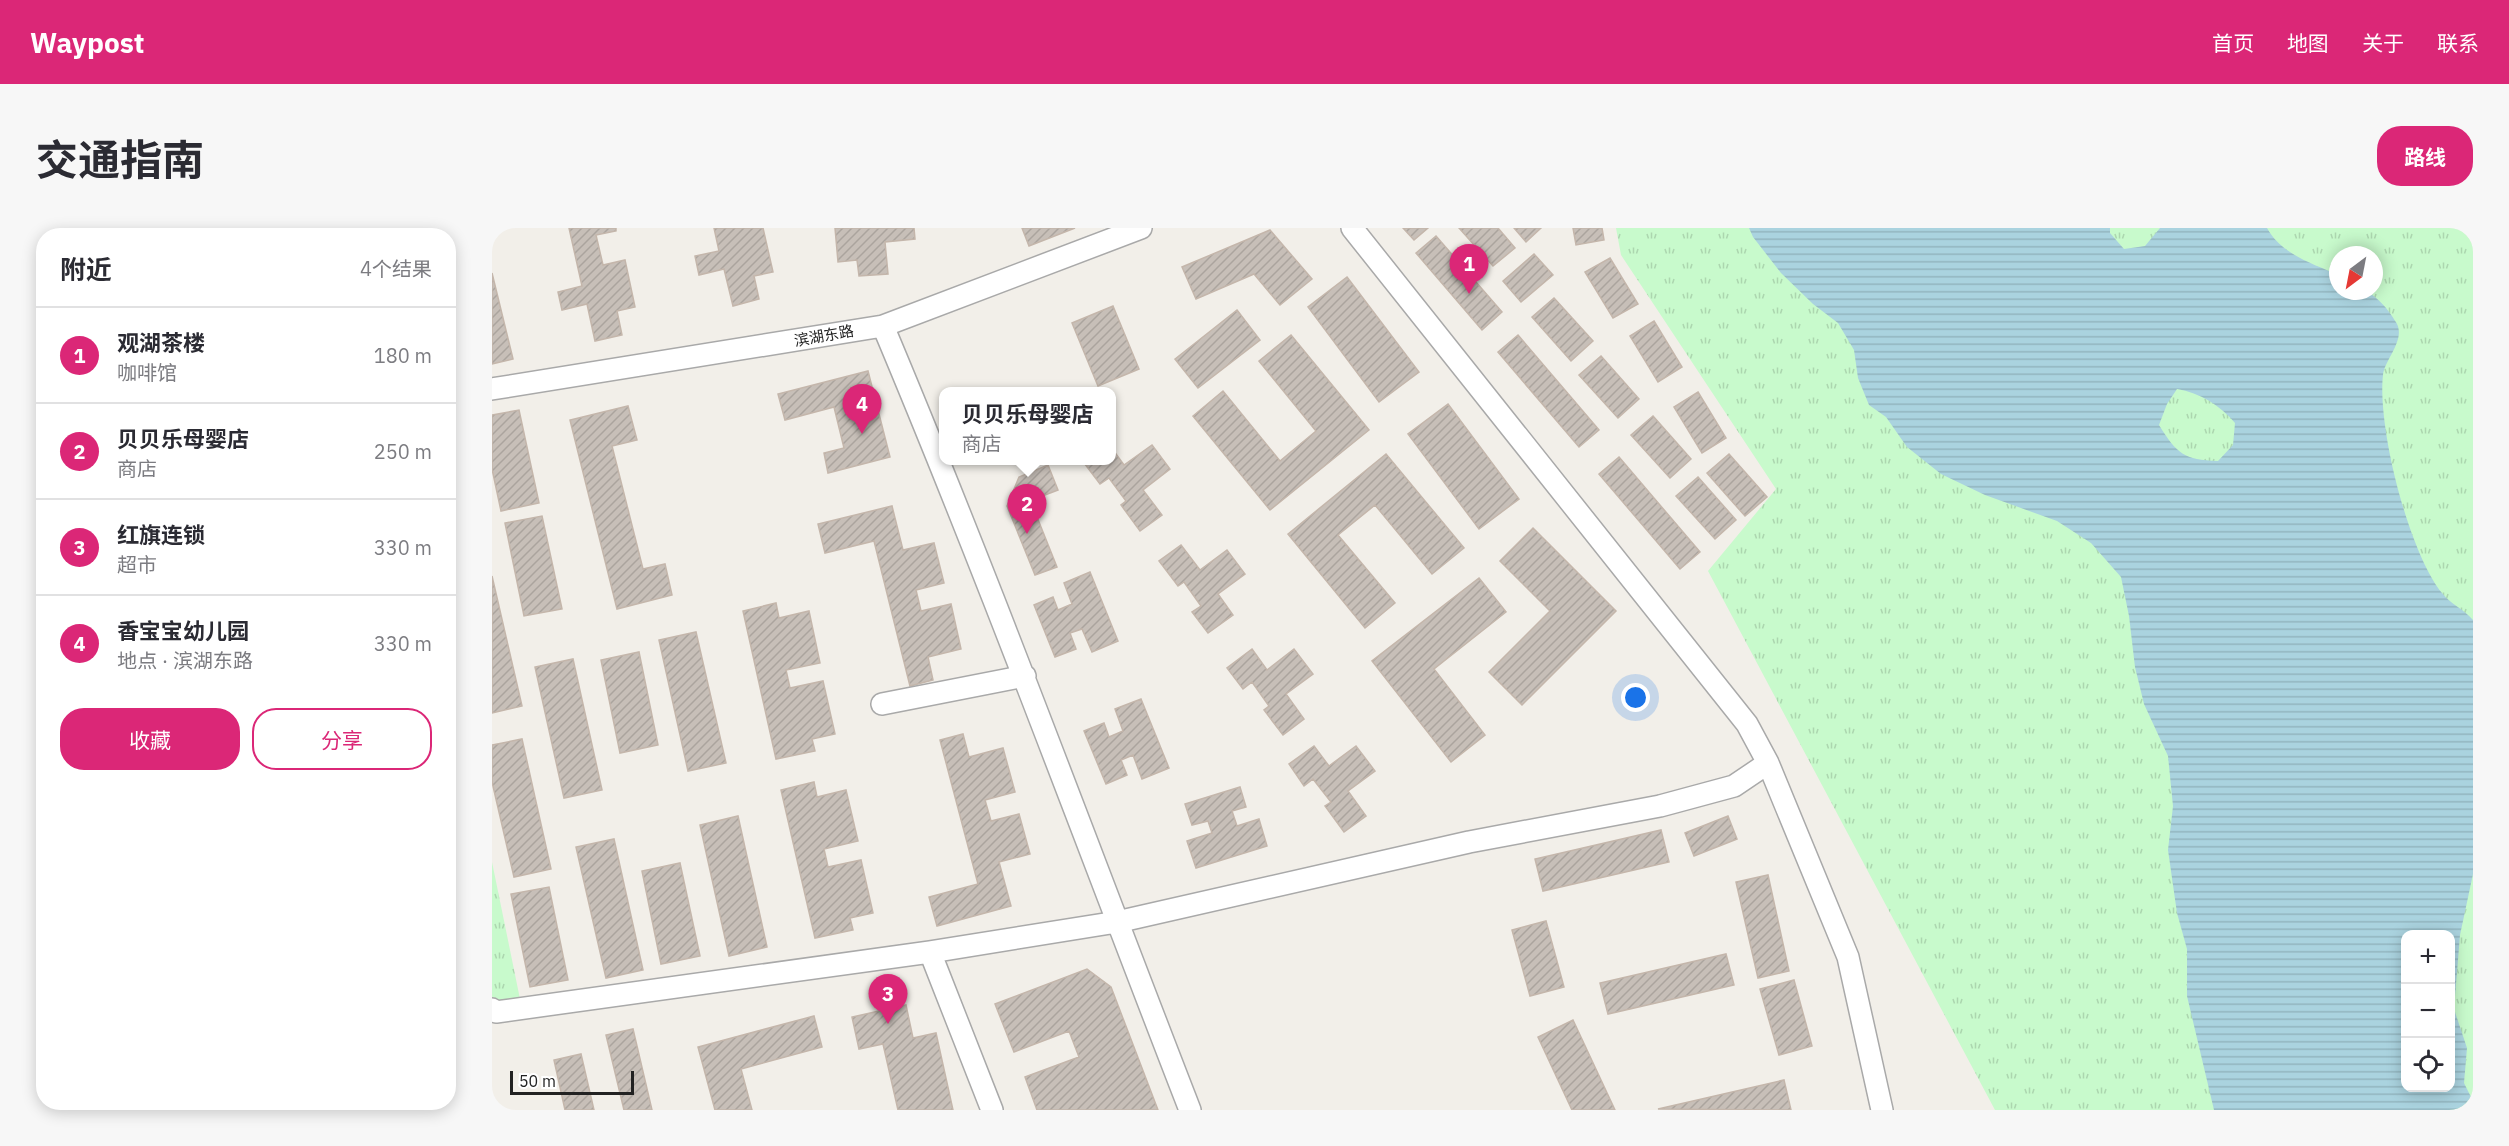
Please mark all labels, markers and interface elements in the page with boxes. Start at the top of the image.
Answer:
text: Waypost [30,24,144,61]
text: 首页 [2212,29,2254,57]
text: 地图 [2287,29,2329,57]
text: 关于 [2362,29,2404,57]
text: 联系 [2437,29,2479,57]
button: 路线 [2377,126,2473,186]
text: 交通指南 [36,132,204,187]
pin: 1 [1450,244,1488,294]
north arrow [2329,246,2383,300]
text: 附近 [60,252,112,286]
text: 4个结果 [360,255,432,282]
street label: 滨湖东路 [793,321,855,350]
text: 观湖茶楼 [117,328,205,357]
text: 1 [74,342,86,369]
text: 180 m [374,342,432,369]
text: 咖啡馆 [117,359,177,386]
pin: 4 [842,384,881,434]
popup [939,387,1116,465]
text: 贝贝乐母婴店 [961,399,1094,428]
text: 贝贝乐母婴店 [117,424,249,453]
text: 商店 [961,430,1001,457]
text: 2 [74,438,86,465]
text: 250 m [374,438,432,465]
text: 商店 [117,455,157,482]
pin: 2 [1008,484,1046,534]
text: 红旗连锁 [117,520,205,549]
text: 3 [74,534,86,561]
text: 330 m [374,534,432,561]
text: 超市 [117,551,157,578]
text: 香宝宝幼儿园 [117,616,249,645]
text: 4 [74,630,86,657]
text: 330 m [374,630,432,657]
text: 地点 · 滨湖东路 [117,647,253,674]
your location [1621,683,1650,712]
button: 收藏 [60,708,240,770]
button: 分享 [252,708,432,770]
map controls [2401,930,2455,1092]
button: + [2401,930,2455,984]
pin: 3 [868,974,908,1024]
button: − [2401,984,2455,1038]
button: locate [2401,1038,2455,1092]
scale bar [510,1068,634,1096]
text: 50 m [519,1071,556,1091]

